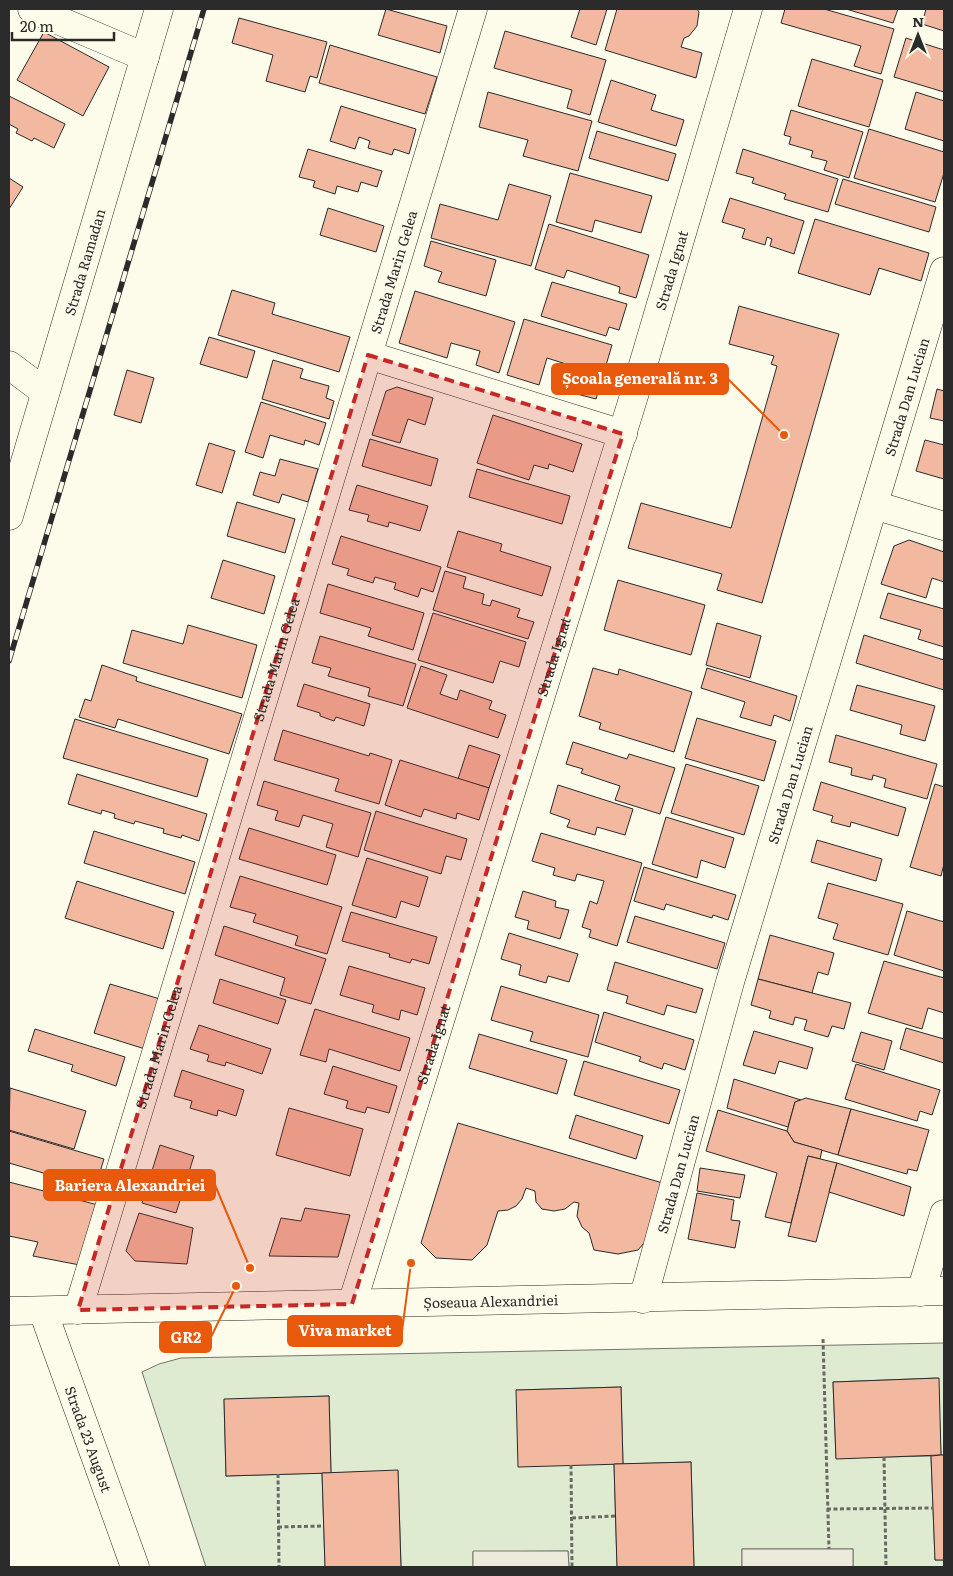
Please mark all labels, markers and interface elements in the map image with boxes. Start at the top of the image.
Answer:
scale bar [12,10,115,42]
north arrow [893,10,943,60]
text: N [912,11,924,31]
text: 20 m [20,14,54,37]
street label: Strada Ramadan [59,206,109,318]
street label: Strada Marin Gelea [365,207,422,336]
street label: Strada Ignat [650,227,692,312]
street label: Strada Dan Lucian [879,335,933,458]
callout: Școala generală nr. 3 [552,364,728,394]
text: Școala generală nr. 3 [562,366,718,389]
street label: Strada Marin Gelea [247,595,304,724]
street label: Strada Ignat [531,614,575,699]
street label: Strada Dan Lucian [762,723,817,846]
street label: Strada Marin Gelea [130,982,186,1111]
street label: Strada Ignat [411,1002,455,1086]
street label: Strada Dan Lucian [652,1112,703,1235]
callout: Bariera Alexandriei [44,1170,215,1200]
text: Bariera Alexandriei [55,1173,206,1196]
street label: Șoseaua Alexandriei [423,1289,559,1312]
callout: Viva market [288,1316,402,1346]
text: Viva market [298,1318,392,1341]
callout: GR2 [160,1322,211,1352]
text: GR2 [171,1325,201,1348]
street label: Strada 23 August [61,1383,117,1495]

